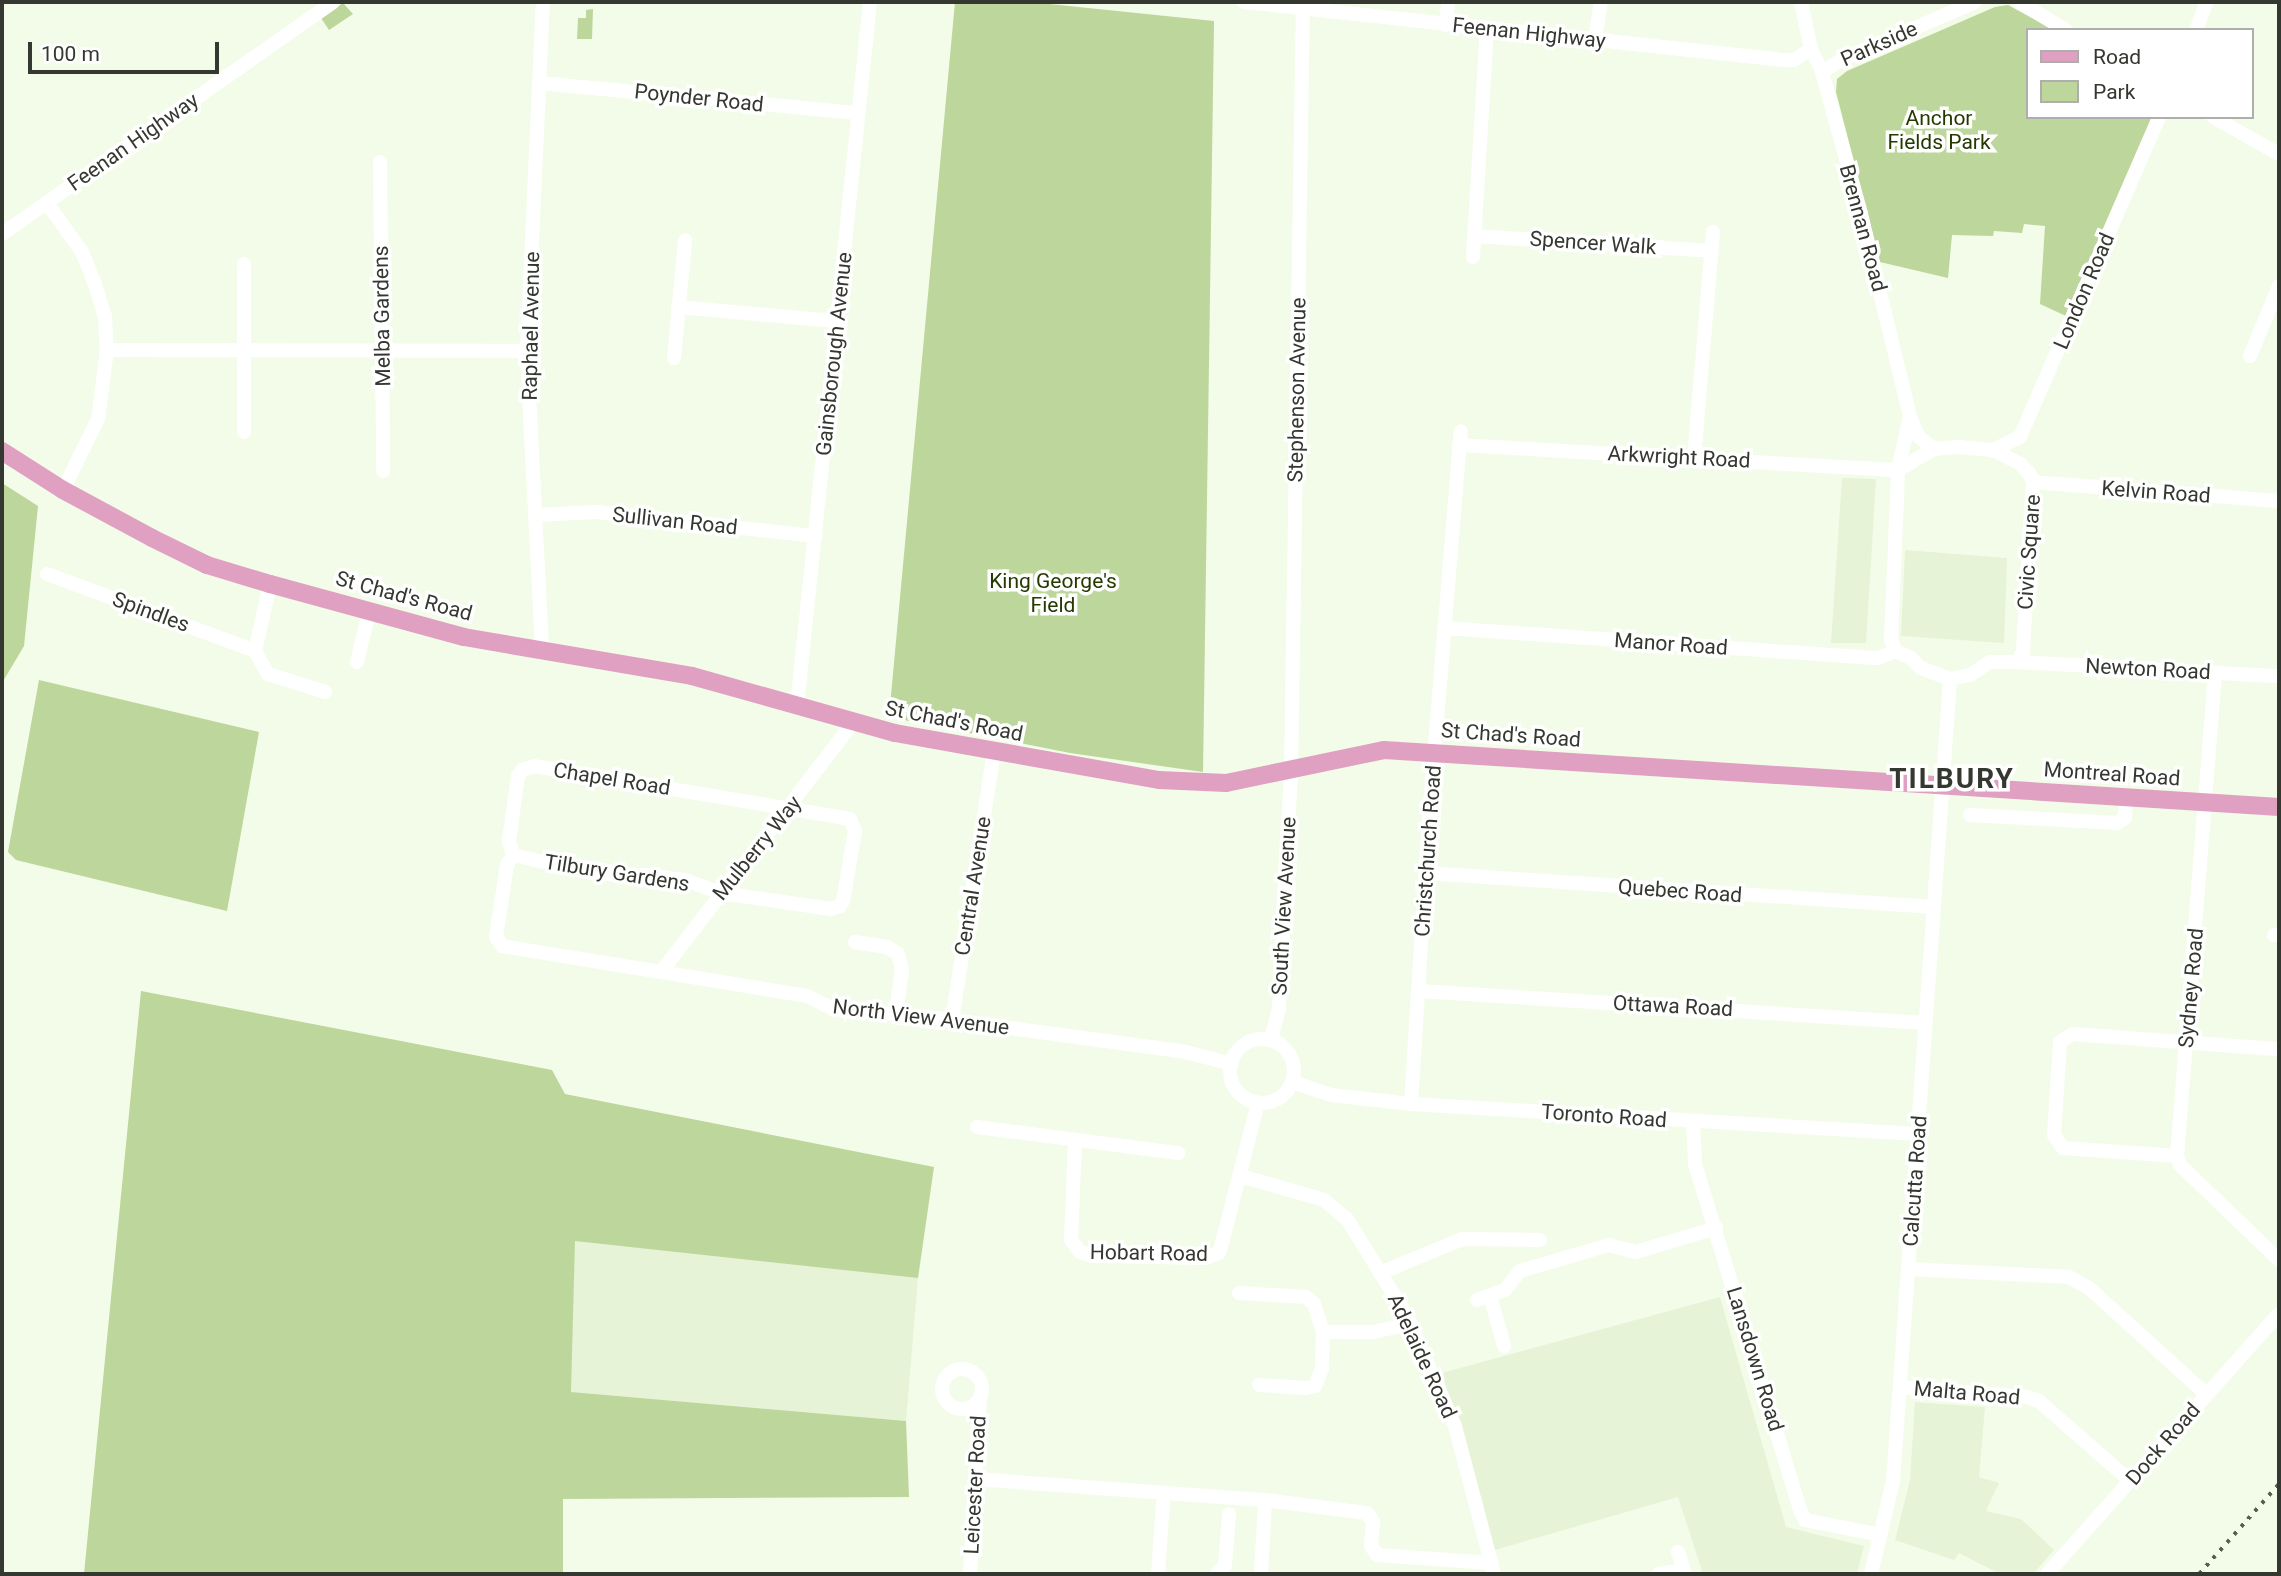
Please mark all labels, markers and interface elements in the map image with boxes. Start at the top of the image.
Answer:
street label: Feenan Highway [1451,12,1607,54]
street label: Parkside [1837,16,1921,72]
scale bar [32,28,222,72]
legend [2025,28,2253,119]
text: 100 m [41,42,100,66]
text: Road [2093,45,2141,69]
street label: Poynder Road [633,79,765,117]
text: Park [2093,80,2135,104]
street label: Feenan Highway [63,88,203,196]
park label: Anchor Fields Park [1887,105,1991,155]
street label: Brennan Road [1834,162,1892,294]
street label: Spencer Walk [1529,226,1657,260]
street label: London Road [2048,229,2120,353]
street label: Melba Gardens [368,245,396,387]
street label: Raphael Avenue [517,251,545,401]
street label: Gainsborough Avenue [811,251,857,457]
street label: Stephenson Avenue [1283,297,1311,483]
street label: Arkwright Road [1607,441,1751,473]
street label: Kelvin Road [2101,476,2211,508]
street label: Civic Square [2012,493,2046,611]
street label: Sullivan Road [611,502,739,540]
street label: St Chad's Road [333,566,475,626]
park label: King George's Field [989,568,1117,618]
street label: Spindles [109,586,193,638]
street label: Manor Road [1613,627,1729,661]
street label: Newton Road [2085,653,2211,685]
street label: St Chad's Road [883,695,1025,747]
street label: St Chad's Road [1440,718,1582,752]
street label: Chapel Road [552,757,672,801]
street label: Montreal Road [2043,757,2181,791]
district label: TILBURY [1890,762,2014,796]
street label: Christchurch Road [1409,764,1447,938]
street label: Mulberry Way [707,791,807,905]
street label: Central Avenue [950,815,996,957]
street label: South View Avenue [1267,816,1301,996]
street label: Tilbury Gardens [543,849,691,897]
street label: Quebec Road [1617,874,1743,908]
street label: Sydney Road [2173,927,2209,1049]
street label: Ottawa Road [1612,990,1734,1022]
street label: North View Avenue [831,994,1011,1040]
street label: Toronto Road [1540,1099,1668,1133]
street label: Calcutta Road [1898,1115,1932,1247]
street label: Hobart Road [1090,1239,1208,1267]
street label: Lansdown Road [1721,1284,1789,1434]
street label: Adelaide Road [1382,1290,1462,1422]
street label: Malta Road [1913,1376,2021,1410]
street label: Dock Road [2120,1398,2206,1490]
street label: Leicester Road [959,1415,991,1555]

